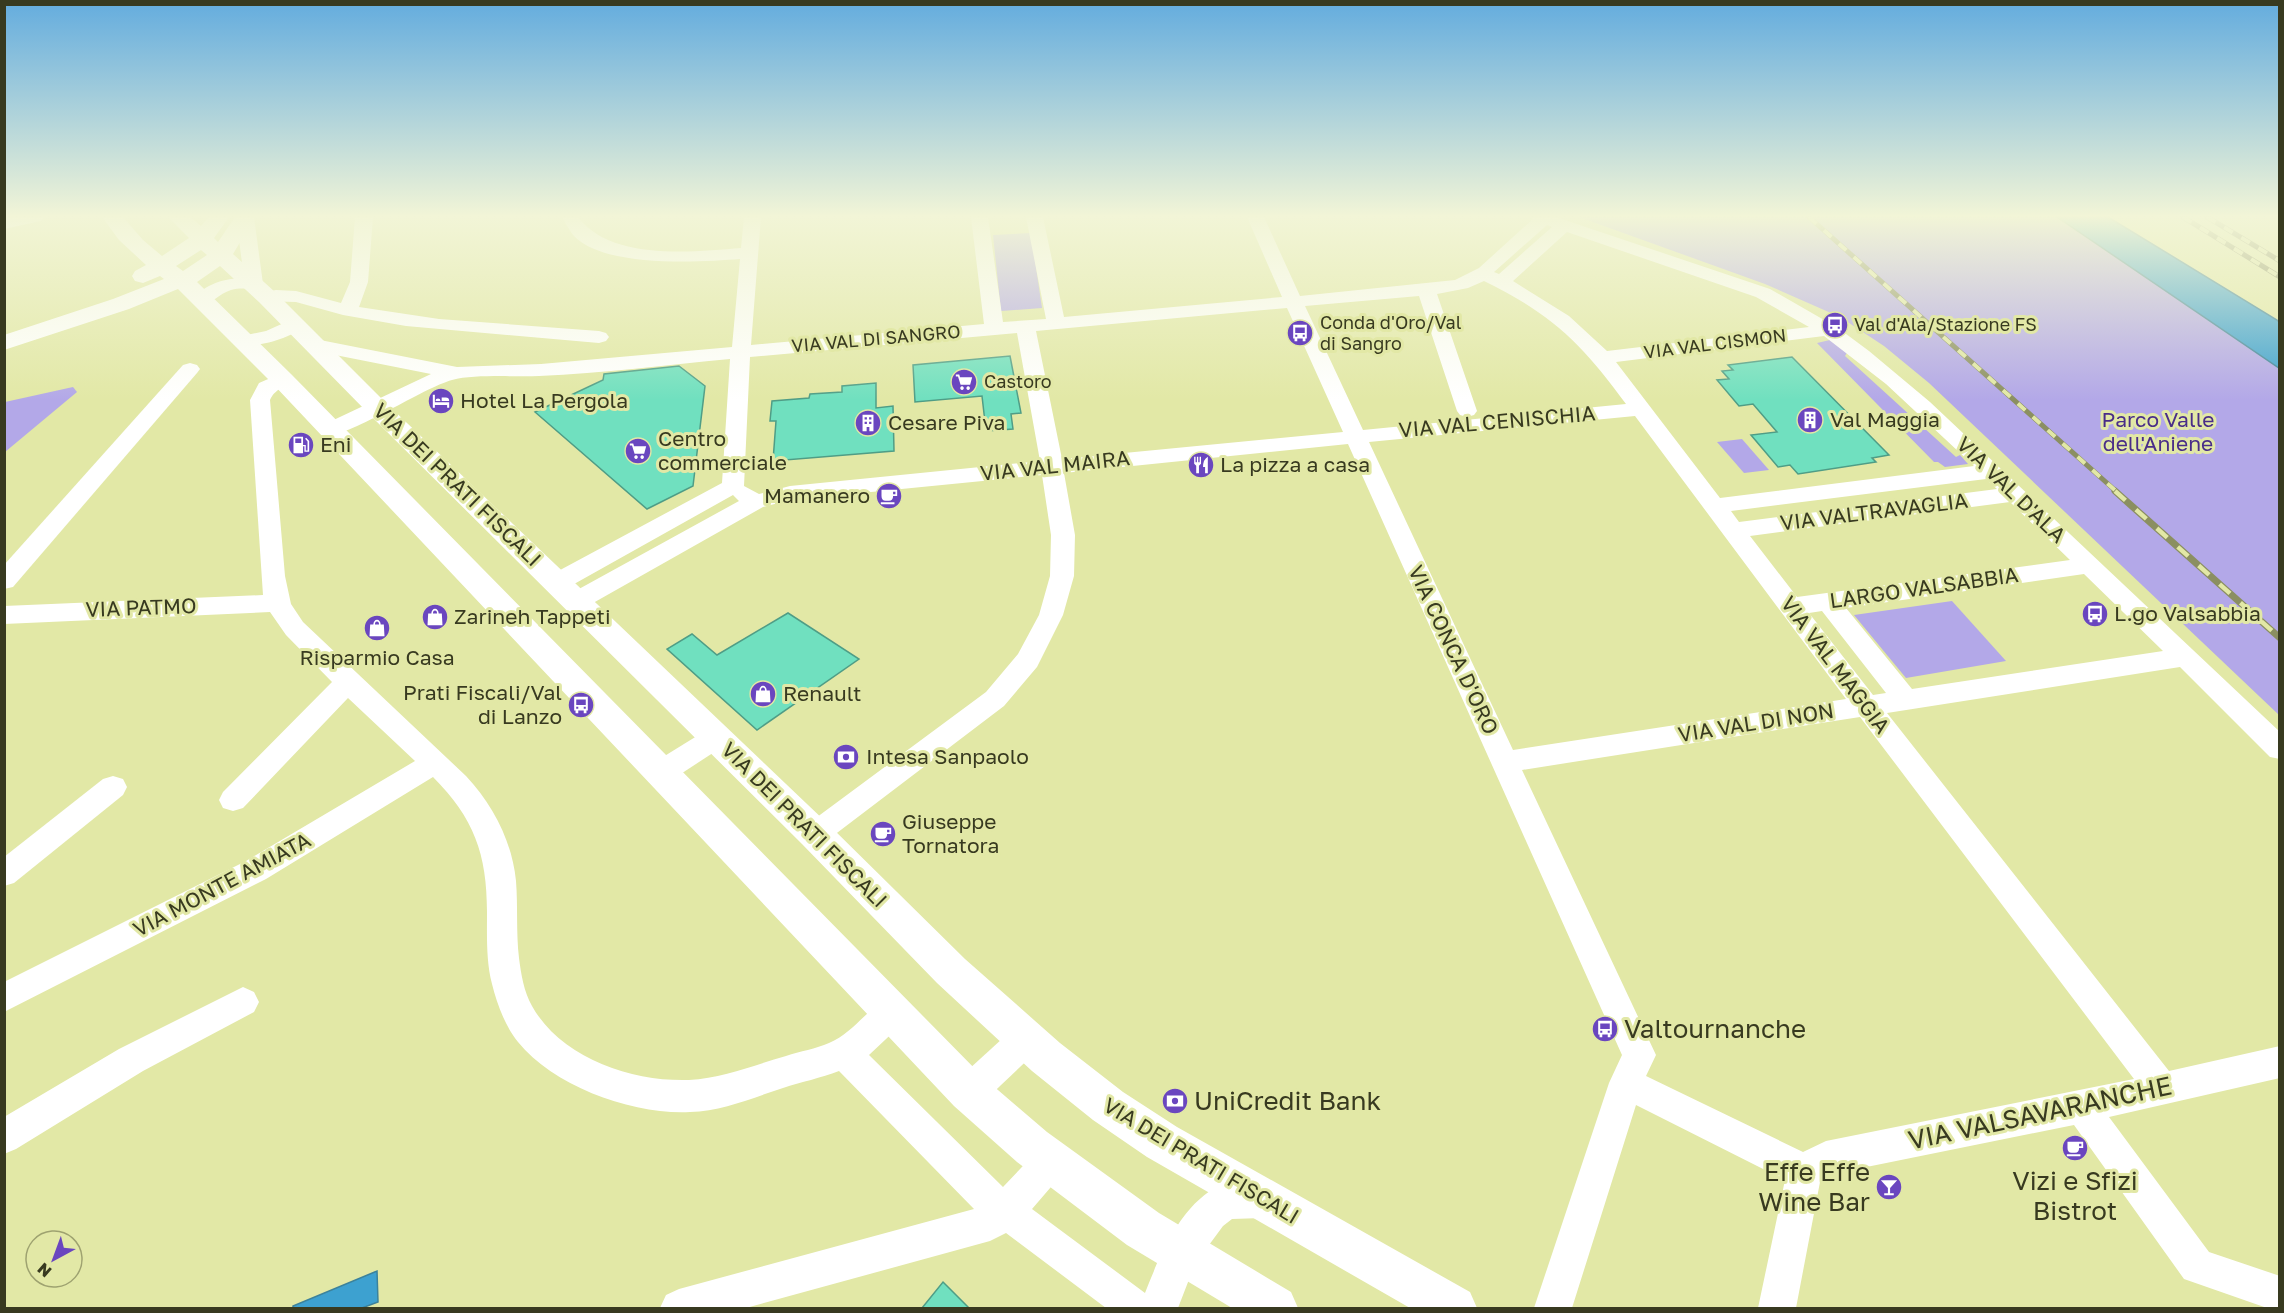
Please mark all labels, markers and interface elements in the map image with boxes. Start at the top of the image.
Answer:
bus stop icon: Val d'Ala/Stazione FS [1820,310,1850,340]
place label: Conda d'Oro/Val di Sangro [1320,311,1462,354]
place label: Val d'Ala/Stazione FS [1854,313,2037,335]
bus stop icon: Conda d'Oro/Val di Sangro [1285,318,1315,348]
street label: VIA VAL DI SANGRO [790,320,961,356]
street label: VIA VAL CISMON [1642,323,1787,363]
supermarket icon: Castoro [949,367,979,397]
place label: Castoro [984,370,1052,392]
hotel icon: Hotel La Pergola [426,386,456,416]
place label: Hotel La Pergola [460,387,628,413]
street label: VIA DEI PRATI FISCALI [368,397,547,571]
street label: VIA VAL CENISCHIA [1397,399,1596,443]
building icon: Val Maggia [1795,405,1825,435]
place label: Val Maggia [1830,406,1940,432]
park label: Parco Valle dell'Aniene [2102,406,2214,456]
building icon: Cesare Piva [853,408,883,438]
place label: Cesare Piva [888,409,1005,435]
place label: Centro commerciale [658,425,787,475]
fuel station icon: Eni [286,430,316,460]
place label: Eni [320,431,351,457]
street label: VIA VAL D'ALA [1952,431,2072,548]
supermarket icon: Centro commerciale [623,436,653,466]
street label: VIA VAL MAIRA [979,444,1131,486]
restaurant icon: La pizza a casa [1186,450,1216,480]
place label: La pizza a casa [1220,451,1370,477]
cafe icon: Mamanero [874,481,904,511]
place label: Mamanero [764,482,870,508]
street label: VIA VALTRAVAGLIA [1778,487,1969,535]
street label: VIA CONCA D'ORO [1403,561,1504,738]
street label: LARGO VALSABBIA [1828,561,2020,613]
street label: VIA VAL MAGGIA [1776,591,1896,738]
street label: VIA PATMO [85,592,197,622]
bus stop icon: L.go Valsabbia [2080,599,2110,629]
place label: L.go Valsabbia [2114,600,2261,626]
shop icon: Zarineh Tappeti [420,602,450,632]
place label: Zarineh Tappeti [454,603,611,629]
shop icon: Risparmio Casa [362,613,392,643]
place label: Risparmio Casa [299,644,455,670]
place label: Prati Fiscali/Val di Lanzo [403,679,562,729]
shop icon: Renault [748,679,778,709]
place label: Renault [783,680,861,706]
bus stop icon: Prati Fiscali/Val di Lanzo [566,690,596,720]
street label: VIA VAL DI NON [1676,697,1836,747]
street label: VIA DEI PRATI FISCALI [716,736,893,913]
bank icon: Intesa Sanpaolo [831,742,861,772]
place label: Intesa Sanpaolo [866,743,1029,769]
place label: Giuseppe Tornatora [902,808,999,858]
cafe icon: Giuseppe Tornatora [868,819,898,849]
street label: VIA MONTE AMIATA [128,826,315,942]
place label: Valtournanche [1624,1013,1806,1044]
bus stop icon: Valtournanche [1590,1014,1620,1044]
street label: VIA VALSAVARANCHE [1905,1069,2174,1156]
place label: UniCredit Bank [1194,1085,1382,1116]
bank icon: UniCredit Bank [1160,1086,1190,1116]
street label: VIA DEI PRATI FISCALI [1099,1091,1304,1229]
cafe icon: Vizi e Sfizi Bistrot [2060,1133,2090,1163]
place label: Effe Effe Wine Bar [1758,1156,1870,1217]
place label: Vizi e Sfizi Bistrot [2012,1165,2138,1226]
bar icon: Effe Effe Wine Bar [1874,1172,1904,1202]
north arrow [24,1229,84,1289]
text: N [33,1259,55,1282]

